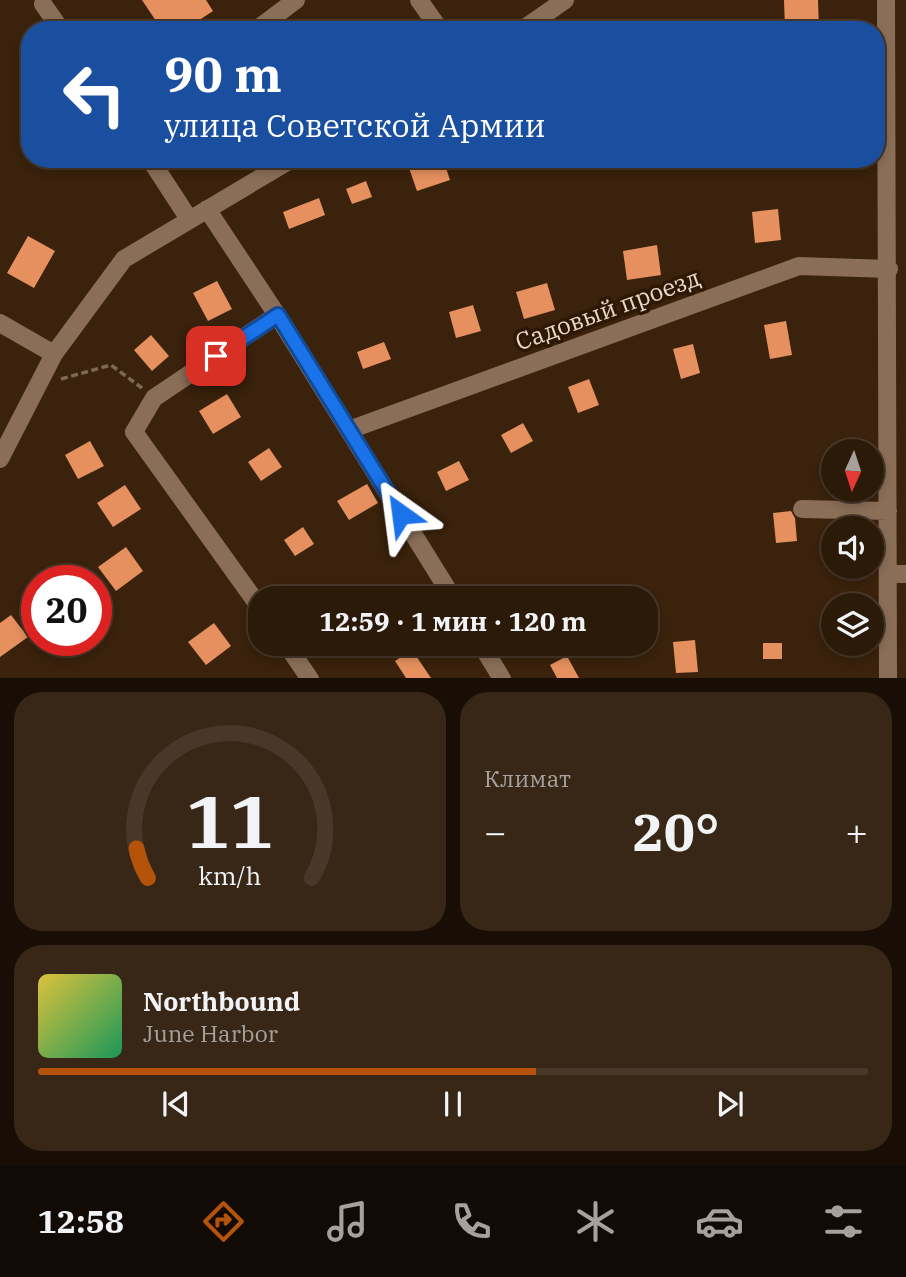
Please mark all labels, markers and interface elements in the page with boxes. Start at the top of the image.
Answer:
text: 90 m [164,42,282,105]
icon: left [49,49,140,140]
text: улица Советской Армии [164,104,546,146]
street label: Садовый проезд [511,261,705,357]
pin [186,326,246,386]
icon: arrive [197,337,235,375]
north arrow [821,439,884,502]
map controls [821,439,884,656]
position arrow [364,477,438,551]
button: sound [821,516,884,579]
speed limit sign: 20 [21,565,112,656]
button: layers [821,593,884,656]
text: 12:59 · 1 мин · 120 m [319,604,587,638]
text: Климат [484,763,571,793]
text: 11 [186,773,274,868]
text: 20° [633,798,719,865]
text: − [484,807,507,856]
text: + [845,807,868,856]
text: km/h [198,858,262,891]
text: Northbound [143,984,300,1018]
text: June Harbor [143,1018,278,1048]
icon: previous [157,1085,195,1123]
icon: pause [434,1085,472,1123]
icon: next [711,1085,749,1123]
icon: directions [199,1197,248,1246]
icon: music [323,1197,372,1246]
icon: phone [447,1197,496,1246]
icon: climate [571,1197,620,1246]
icon: car [695,1197,744,1246]
icon: filters [819,1197,868,1246]
text: 12:58 [38,1200,124,1242]

